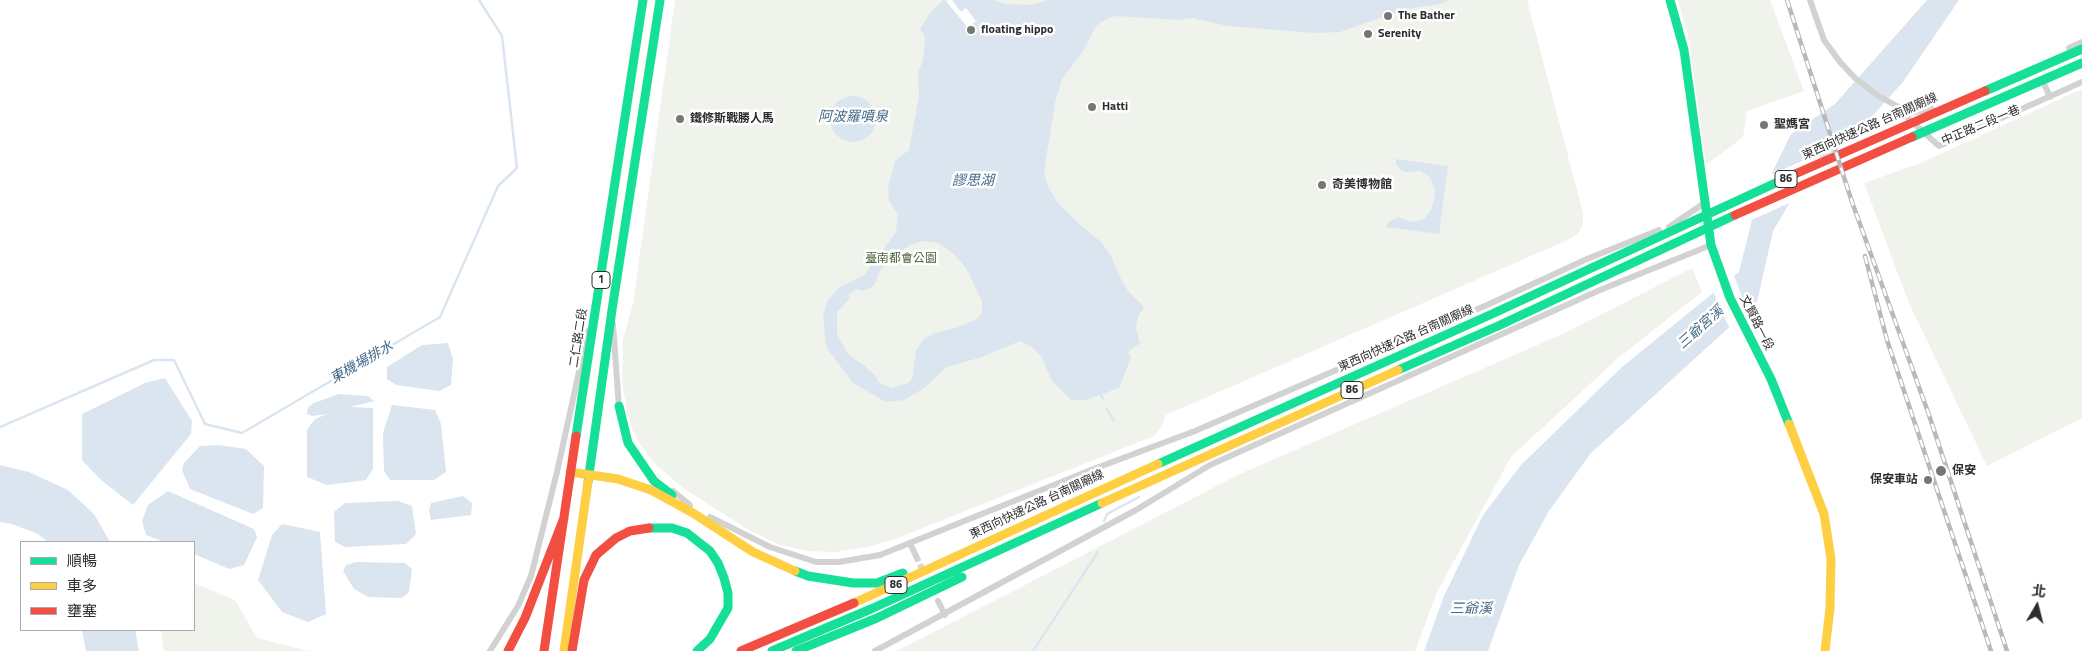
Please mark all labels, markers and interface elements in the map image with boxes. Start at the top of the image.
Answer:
place label: The Bather [1398,9,1455,23]
marker: The Bather [1382,10,1394,22]
place label: floating hippo [981,23,1053,37]
marker: floating hippo [965,24,977,36]
place label: Serenity [1378,27,1421,41]
marker: Serenity [1362,28,1374,40]
street label: 東西向快速公路 台南關廟線 [1800,91,1940,163]
place label: Hatti [1102,100,1128,114]
marker: Hatti [1086,101,1098,113]
street label: 中正路二段一巷 [1940,103,2022,149]
water label: 阿波羅噴泉 [818,110,888,126]
place label: 鐵修斯戰勝人馬 [690,112,774,126]
marker: 鐵修斯戰勝人馬 [674,113,686,125]
place label: 聖媽宮 [1774,118,1810,132]
marker: 聖媽宮 [1758,119,1770,131]
road number: 86 [1775,170,1797,188]
water label: 謬思湖 [952,174,994,190]
place label: 奇美博物館 [1332,178,1392,192]
marker: 奇美博物館 [1316,179,1328,191]
park label: 臺南都會公園 [865,252,937,266]
road number: 1 [592,272,610,288]
street label: 文賢路一段 [1736,293,1776,353]
street label: 東西向快速公路 台南關廟線 [1336,303,1476,375]
water label: 三爺宮溪 [1675,303,1727,353]
street label: 二仁路二段 [567,307,591,369]
water label: 東機場排水 [327,338,397,388]
road number: 86 [1341,382,1363,398]
marker: 保安 [1934,464,1948,478]
place label: 保安 [1952,464,1976,478]
street label: 東西向快速公路 台南關廟線 [968,467,1106,543]
place label: 保安車站 [1870,473,1918,487]
marker: 保安車站 [1922,474,1934,486]
legend [20,541,195,631]
text: 順暢 [67,549,97,572]
text: 車多 [67,574,97,597]
road number: 86 [885,576,907,594]
text: 北 [2031,579,2048,602]
north arrow [2012,581,2062,631]
text: 壅塞 [67,599,97,622]
water label: 三爺溪 [1450,602,1492,618]

